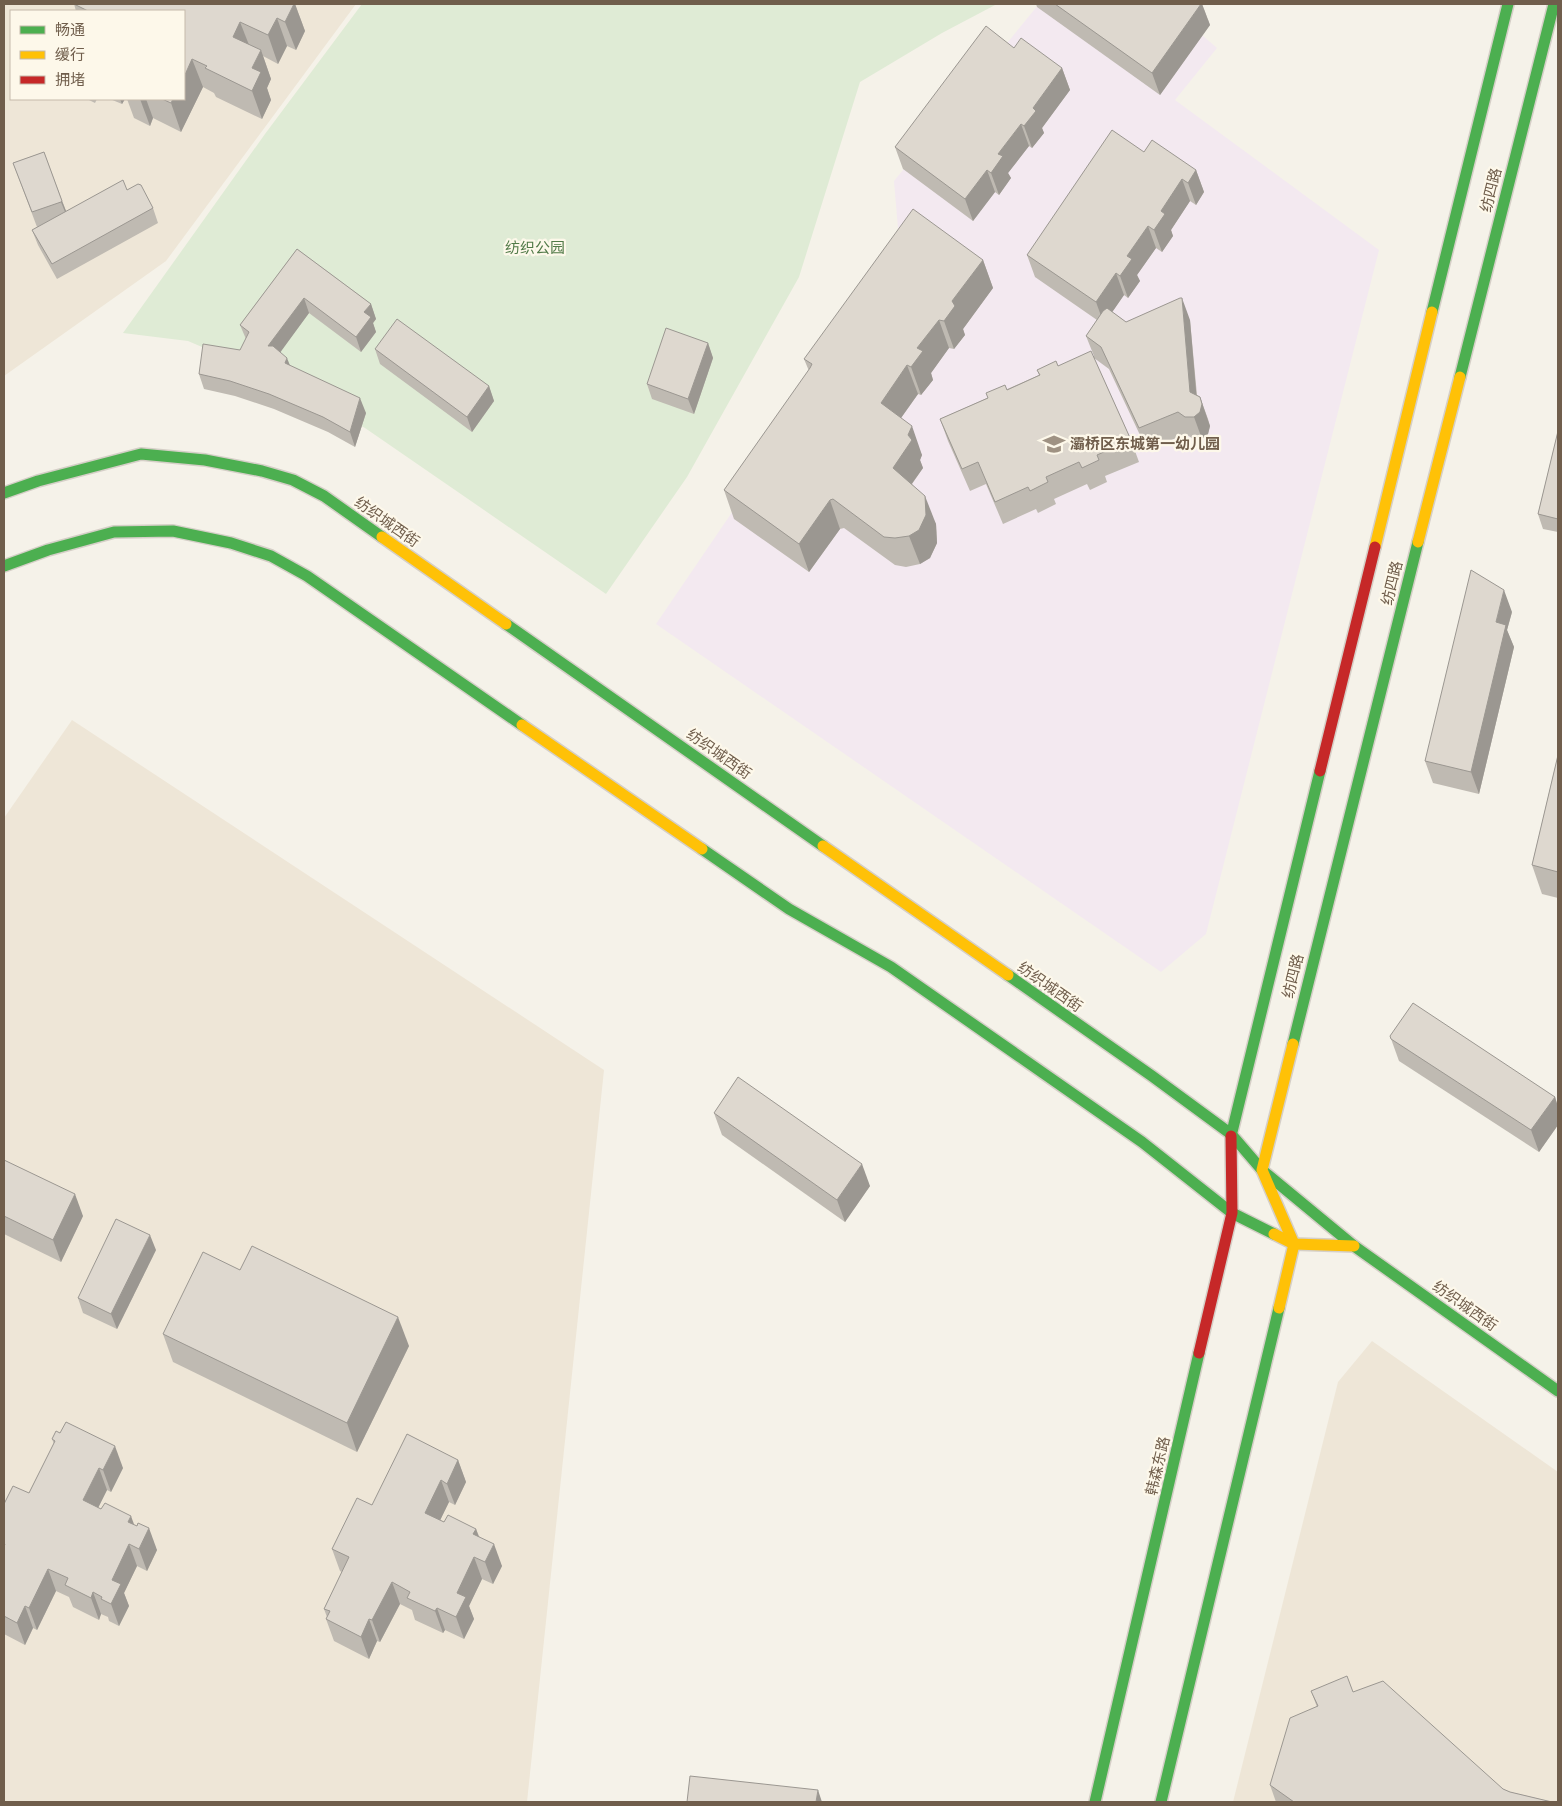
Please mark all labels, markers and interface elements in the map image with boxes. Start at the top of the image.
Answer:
legend [10,10,185,100]
text: 畅通 [55,20,85,38]
text: 缓行 [55,45,85,63]
text: 拥堵 [55,70,85,88]
street label: 纺四路 [1476,166,1504,214]
park label: 纺织公园 [505,238,565,256]
school or university icon: 灞桥区东城第一幼儿园 [1041,431,1067,457]
place label: 灞桥区东城第一幼儿园 [1070,434,1220,452]
street label: 纺织城西街 [352,492,423,550]
street label: 纺四路 [1377,559,1405,607]
street label: 纺织城西街 [684,724,755,782]
street label: 纺四路 [1278,952,1306,1000]
street label: 纺织城西街 [1015,957,1086,1015]
street label: 纺织城西街 [1430,1276,1501,1334]
street label: 韩森东路 [1142,1435,1173,1497]

